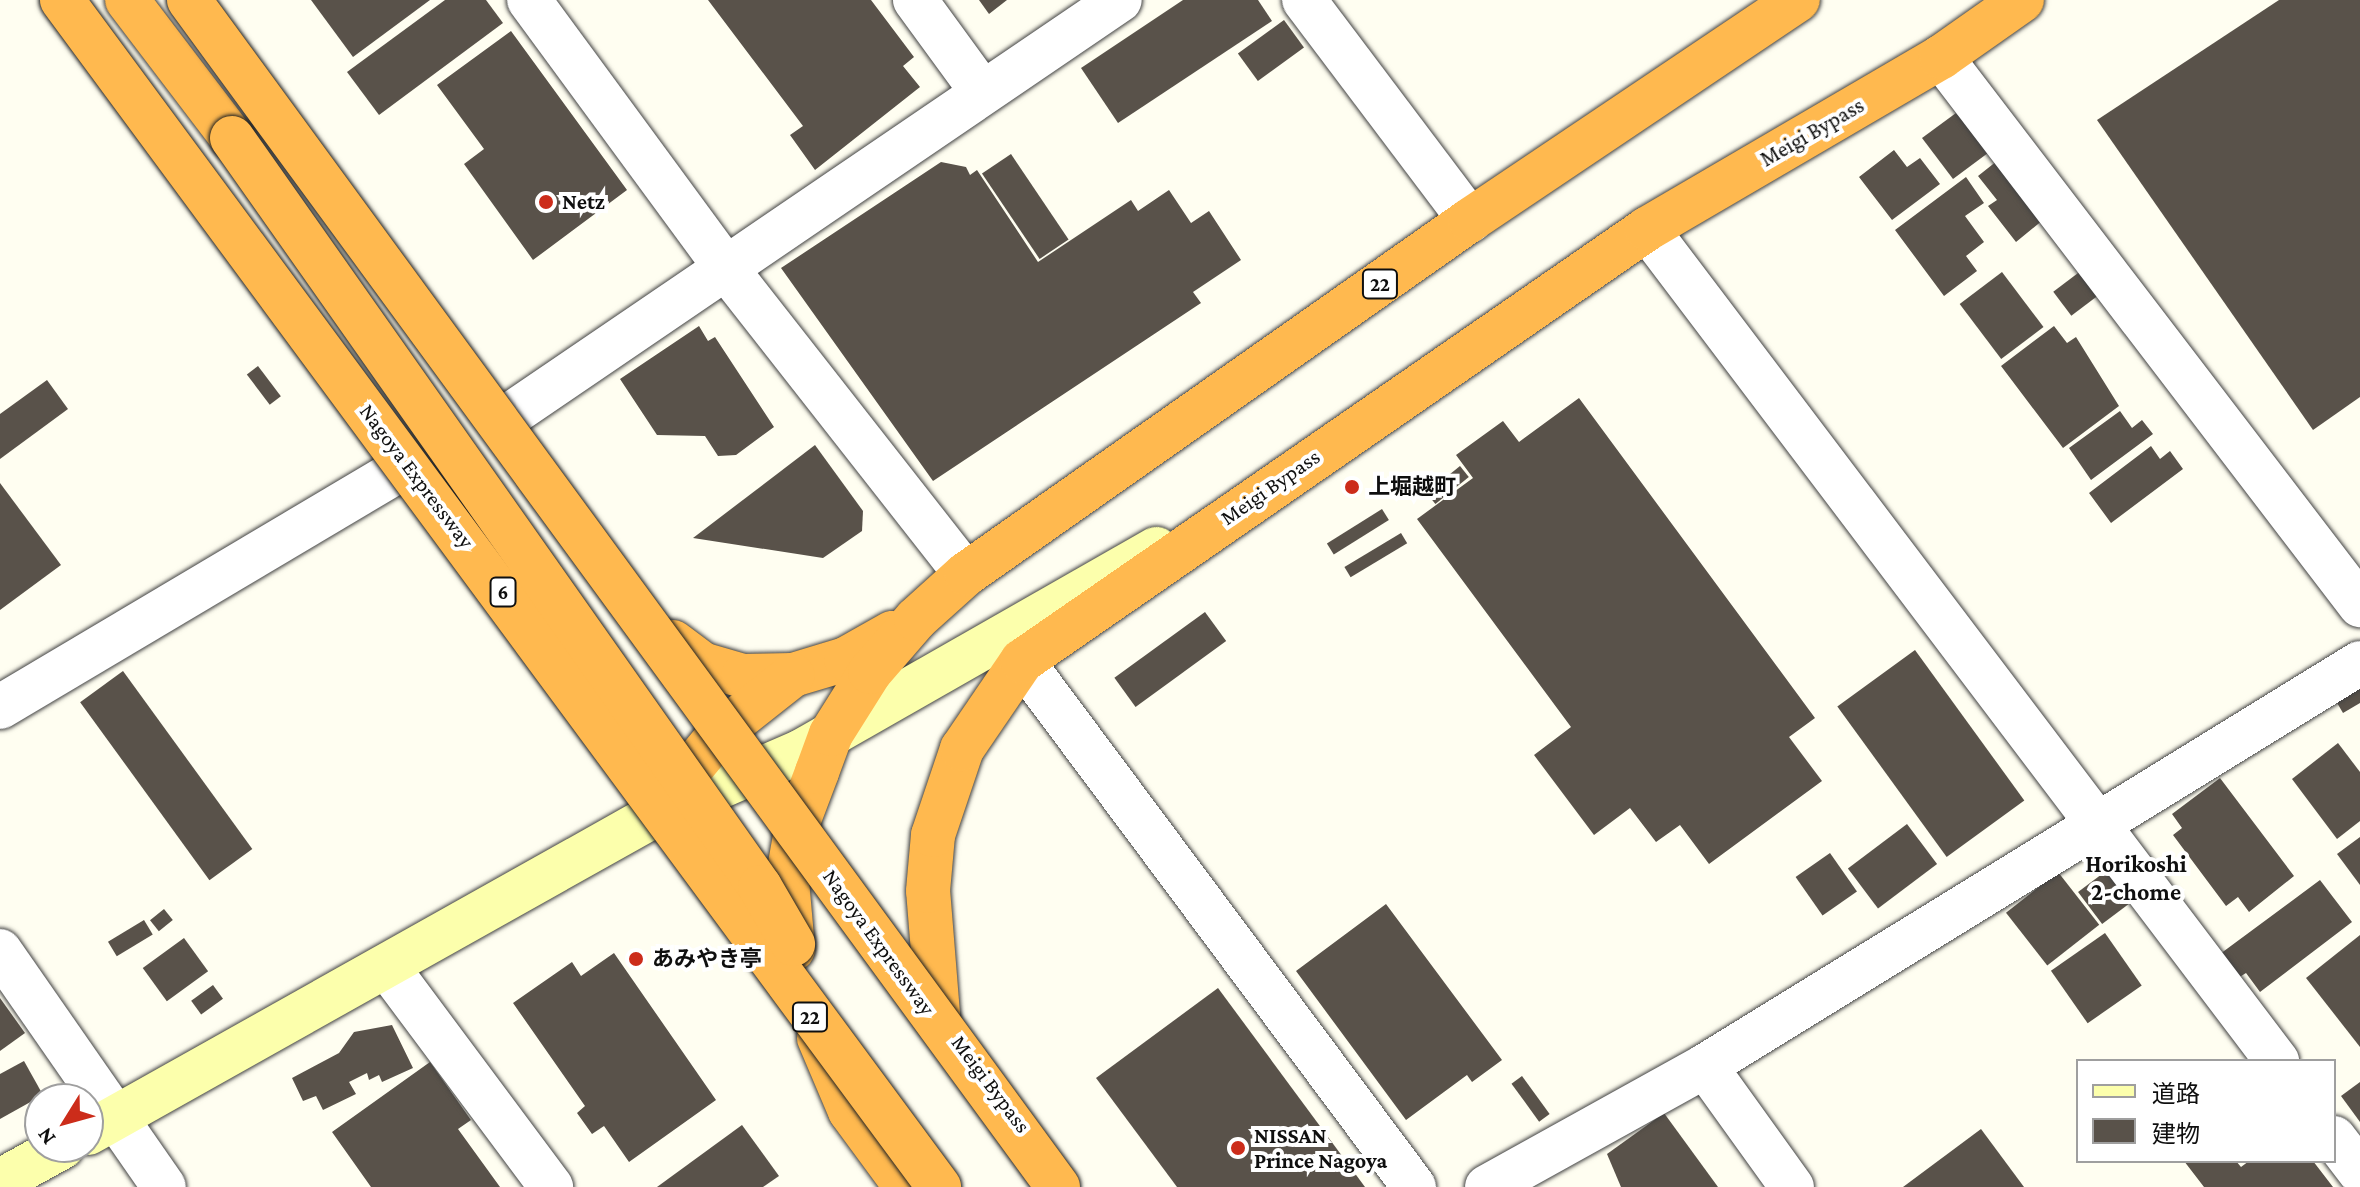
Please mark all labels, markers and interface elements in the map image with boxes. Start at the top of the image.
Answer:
street label: Meigi Bypass [1755,92,1869,172]
place label: Netz [562,189,605,215]
marker: Netz [537,193,555,211]
road number: 22 [1360,268,1400,300]
street label: Nagoya Expressway [354,399,480,553]
street label: Meigi Bypass [1215,443,1325,531]
place label: 上堀越町 [1368,474,1456,500]
marker: 上堀越町 [1343,478,1361,496]
road number: 6 [489,576,517,608]
district label: Horikoshi 2-chome [2085,850,2187,906]
street label: Nagoya Expressway [817,864,941,1020]
place label: あみやき亭 [652,946,762,972]
marker: あみやき亭 [627,950,645,968]
road number: 22 [790,1001,830,1033]
street label: Meigi Bypass [946,1030,1036,1138]
legend [2076,1059,2336,1163]
text: 道路 [2152,1080,2200,1107]
north arrow [24,1083,104,1163]
text: 建物 [2152,1120,2200,1147]
place label: NISSAN Prince Nagoya [1254,1122,1387,1174]
text: N [32,1123,61,1150]
marker: NISSAN Prince Nagoya [1229,1139,1247,1157]

